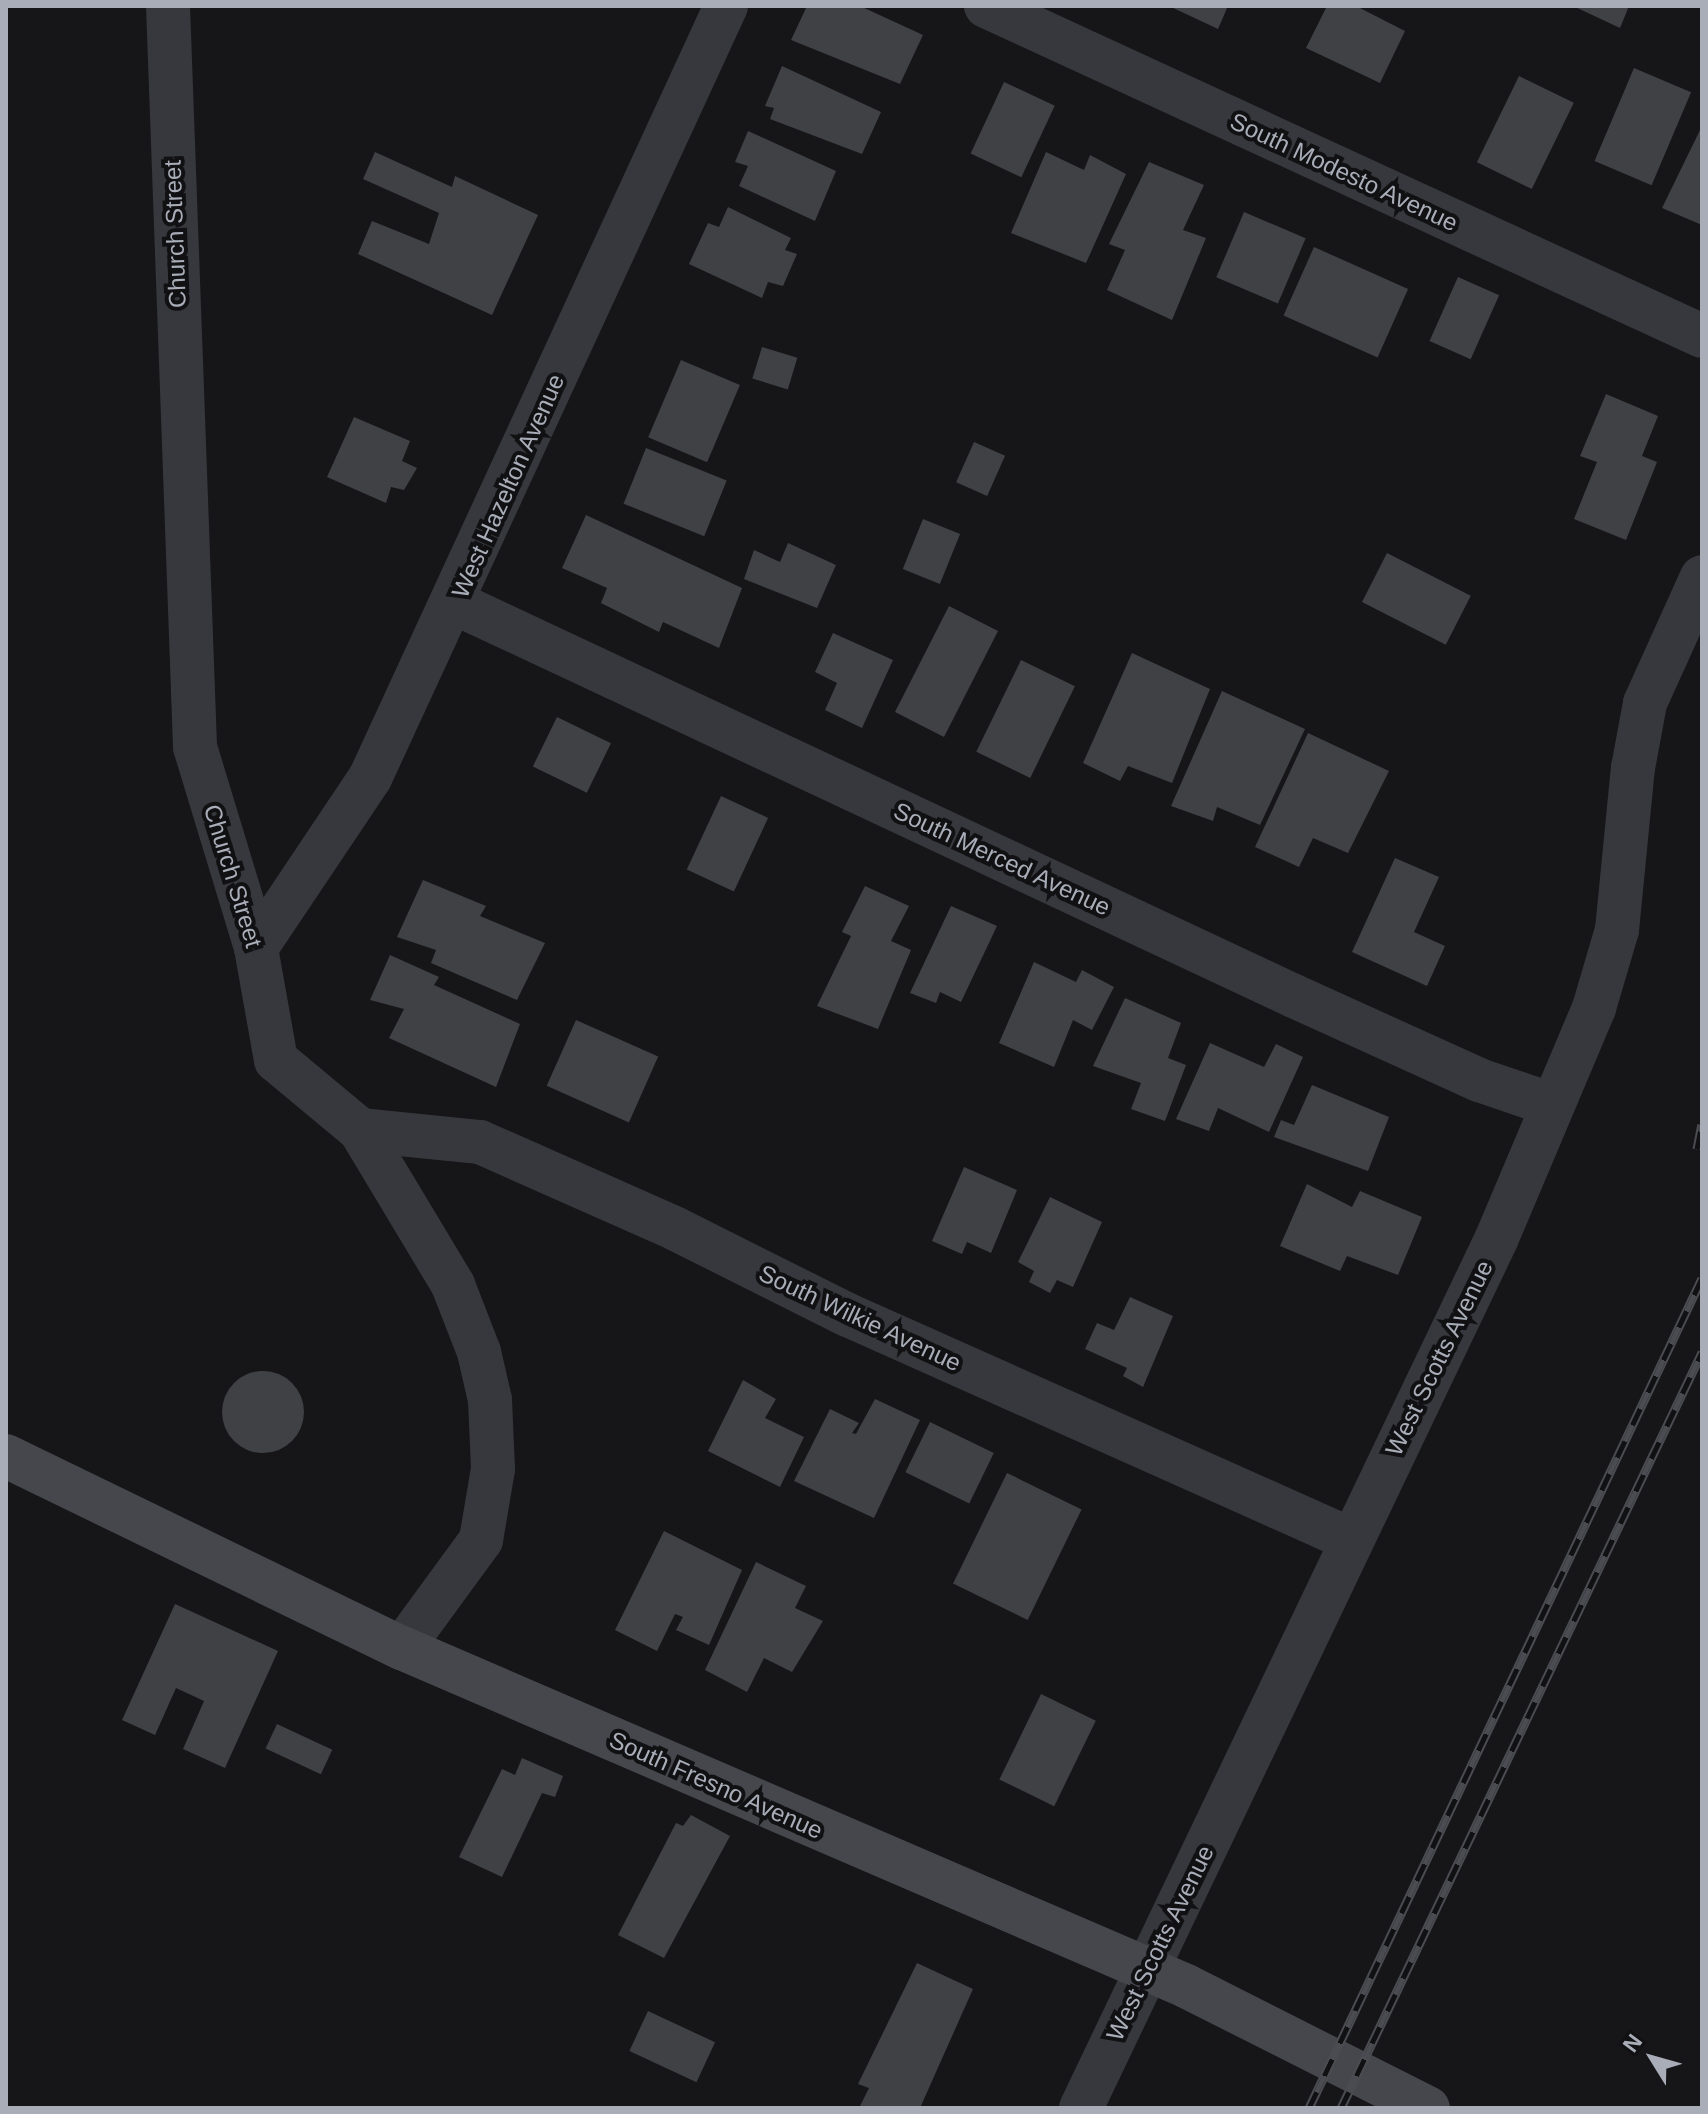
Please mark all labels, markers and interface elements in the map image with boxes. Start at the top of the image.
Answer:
street label: South Modesto Avenue [1225,106,1463,238]
street label: Church Street [158,160,192,308]
street label: West Hazelton Avenue [445,369,571,603]
street label: South Merced Avenue [888,796,1116,922]
street label: Church Street [198,801,268,951]
street label: West Scotts Avenue [1379,1255,1499,1461]
street label: South Wilkie Avenue [754,1258,966,1378]
street label: South Fresno Avenue [604,1725,828,1845]
street label: West Scotts Avenue [1100,1840,1220,2046]
north arrow [1612,2018,1692,2098]
text: N [1618,2029,1647,2057]

